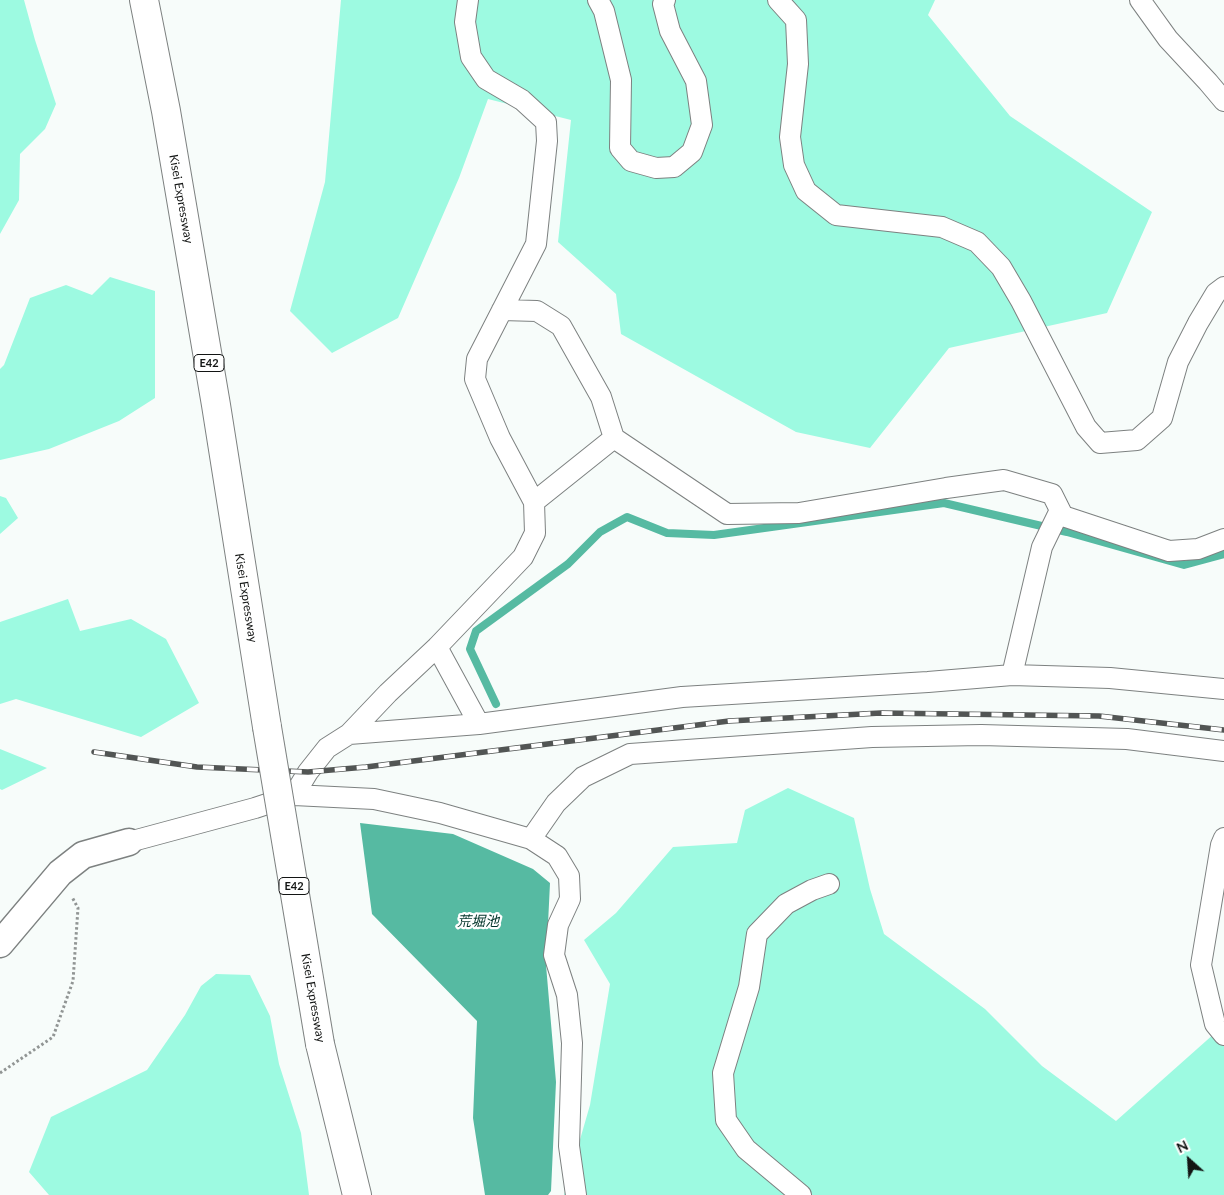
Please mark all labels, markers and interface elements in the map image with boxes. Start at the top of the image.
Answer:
street label: Kisei Expressway [166,153,196,245]
road number: E42 [194,354,224,372]
street label: Kisei Expressway [232,552,260,644]
road number: E42 [279,878,309,894]
water label: 荒堀池 [457,913,499,929]
street label: Kisei Expressway [298,952,328,1044]
north arrow [1164,1135,1214,1185]
text: N [1174,1136,1191,1156]

